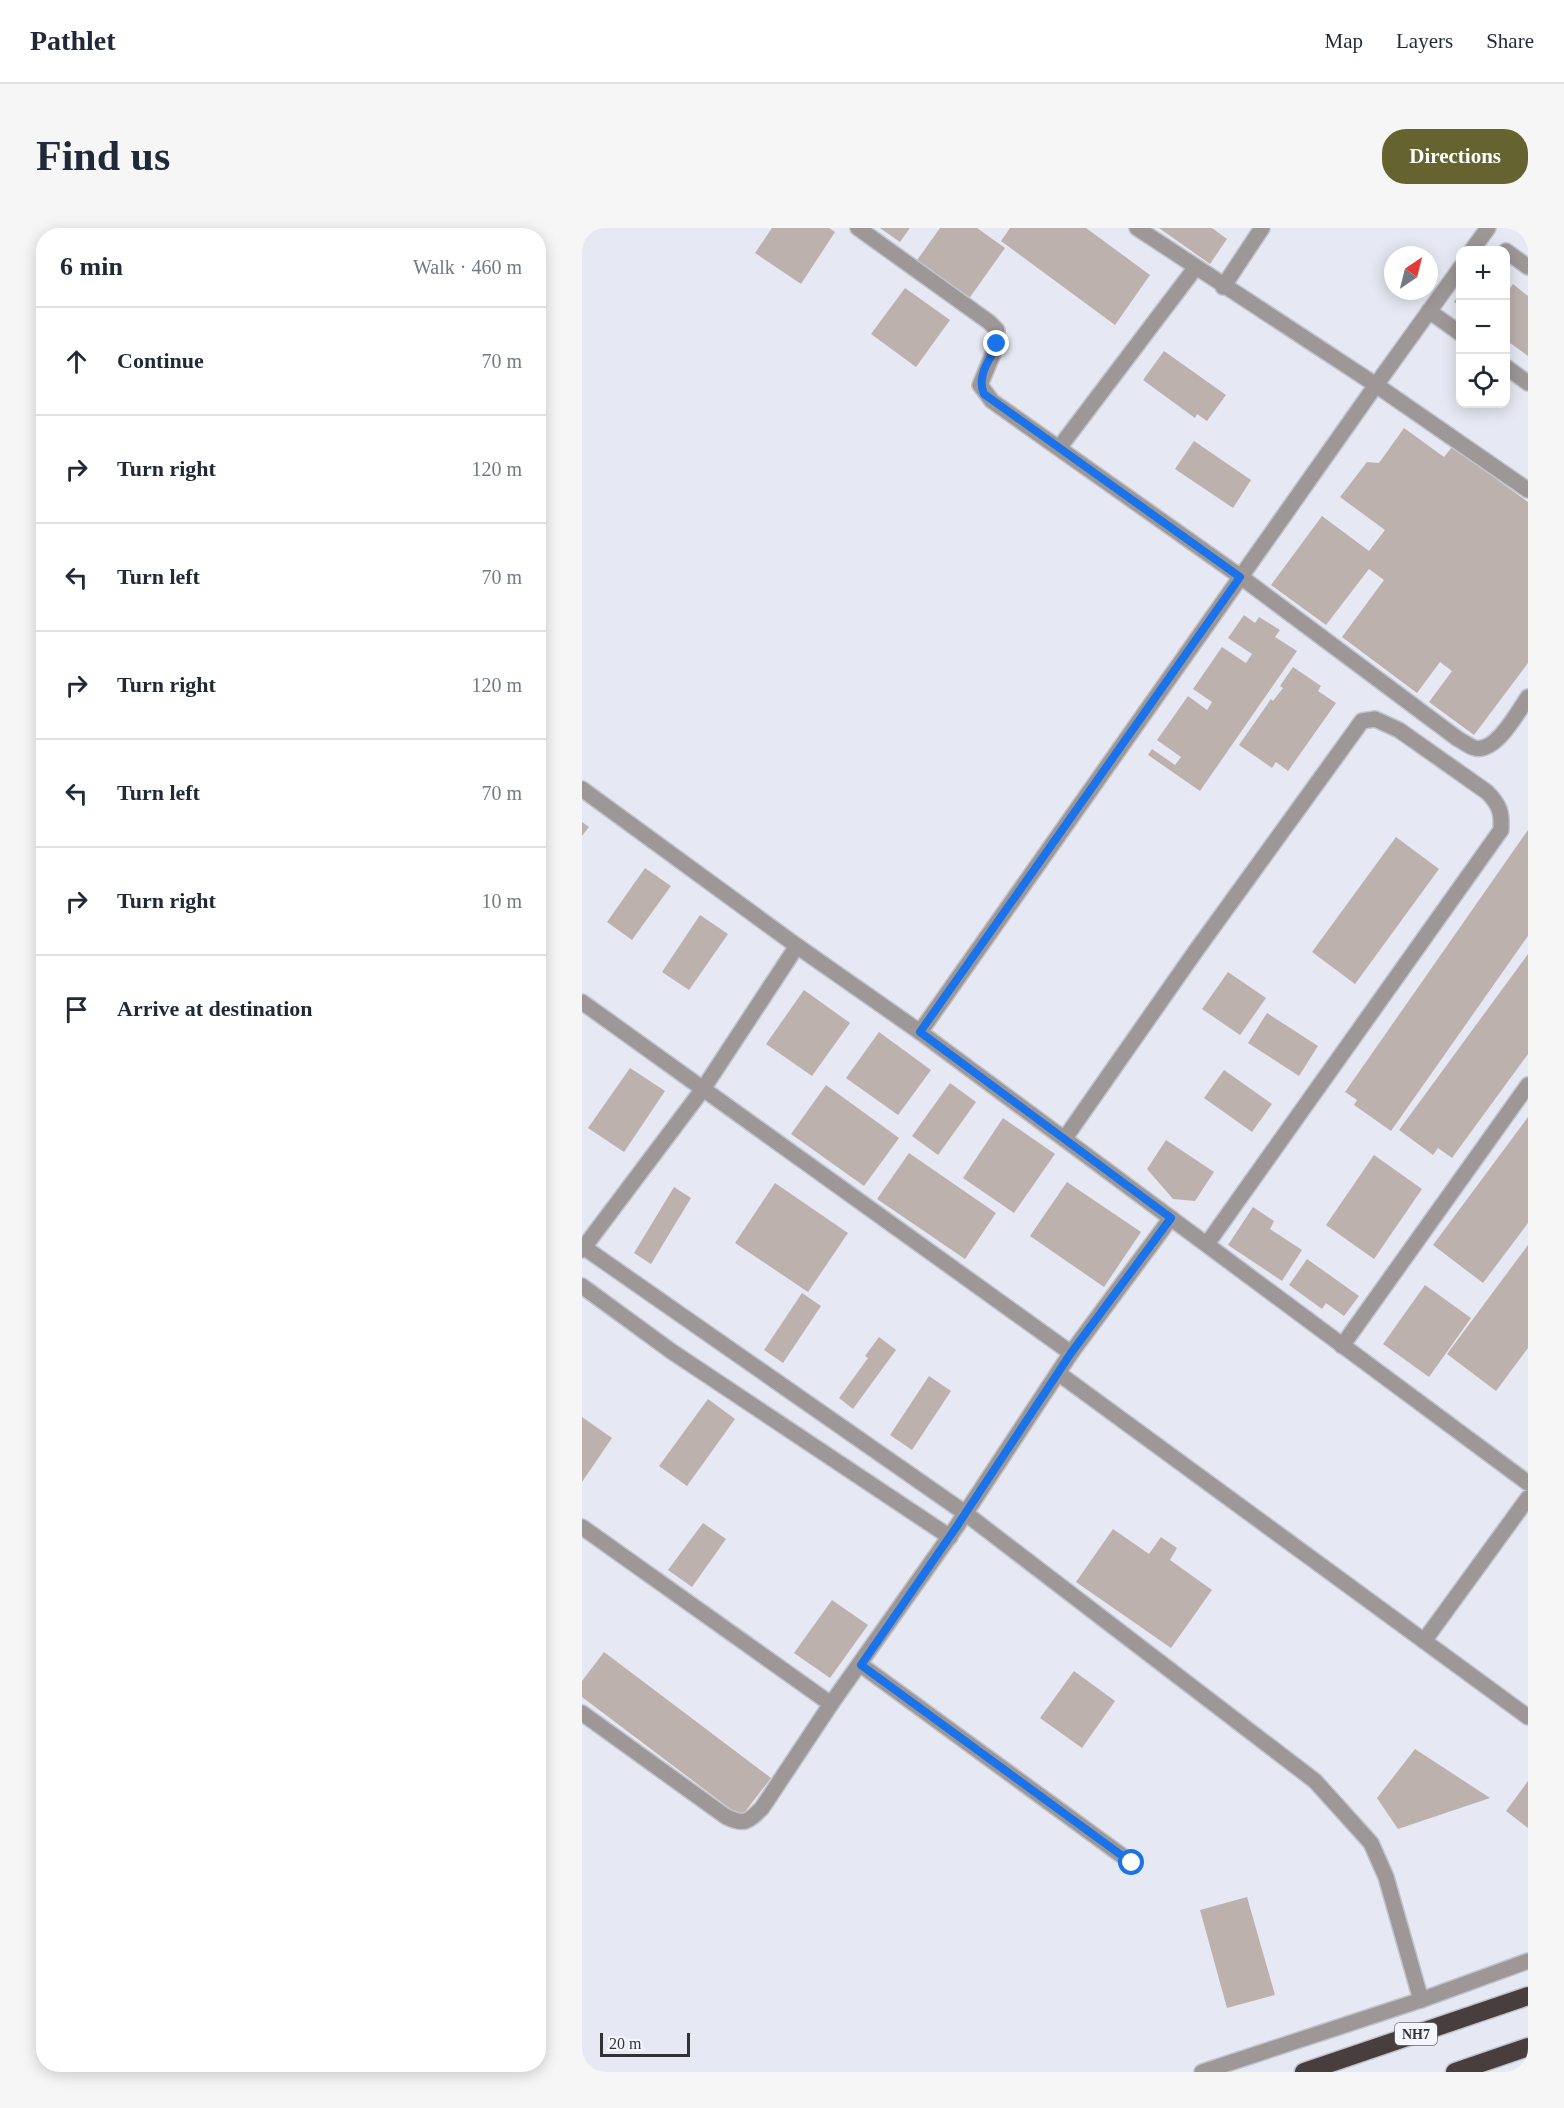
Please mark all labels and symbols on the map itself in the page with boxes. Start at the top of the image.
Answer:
north arrow [1384,246,1438,300]
route end [983,330,1009,356]
route start [1118,1849,1144,1875]
road number: NH7 [1395,2023,1437,2045]
scale bar [600,2030,690,2058]

